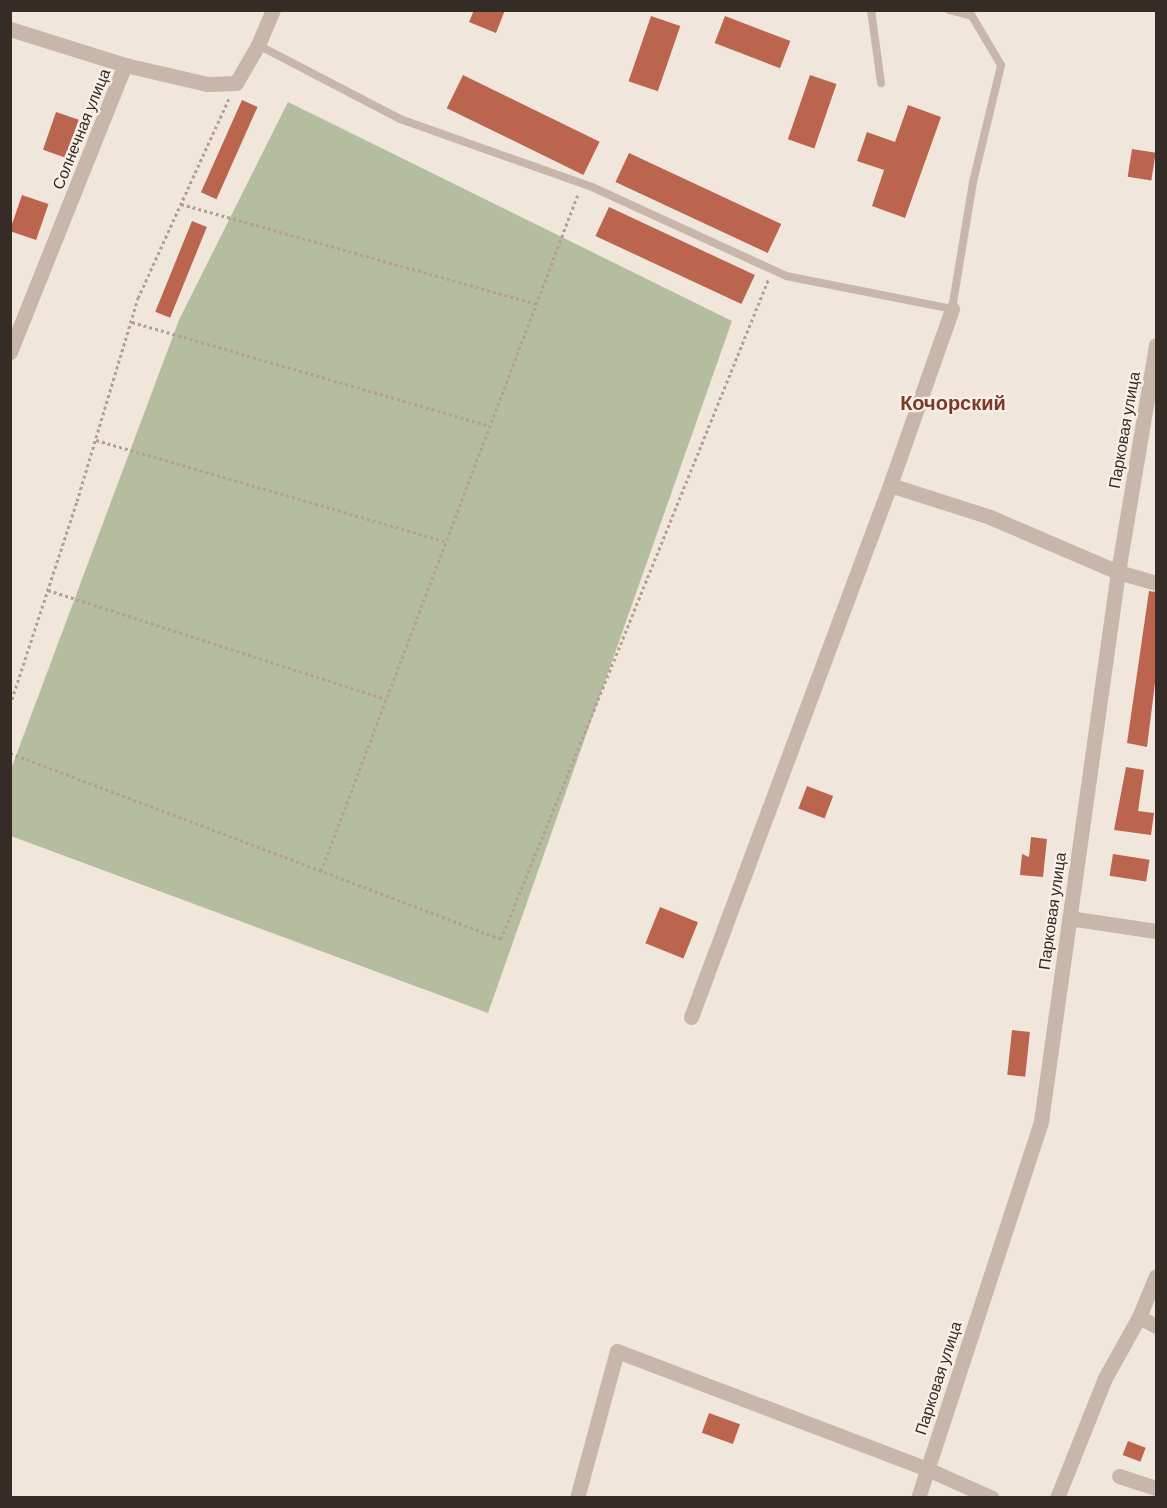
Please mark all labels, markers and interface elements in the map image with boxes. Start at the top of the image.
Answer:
street label: Солнечная улица [48,66,114,192]
street label: Парковая улица [1104,370,1144,490]
district label: Кочорский [900,390,1006,414]
street label: Парковая улица [1034,851,1070,971]
street label: Парковая улица [911,1319,965,1437]

